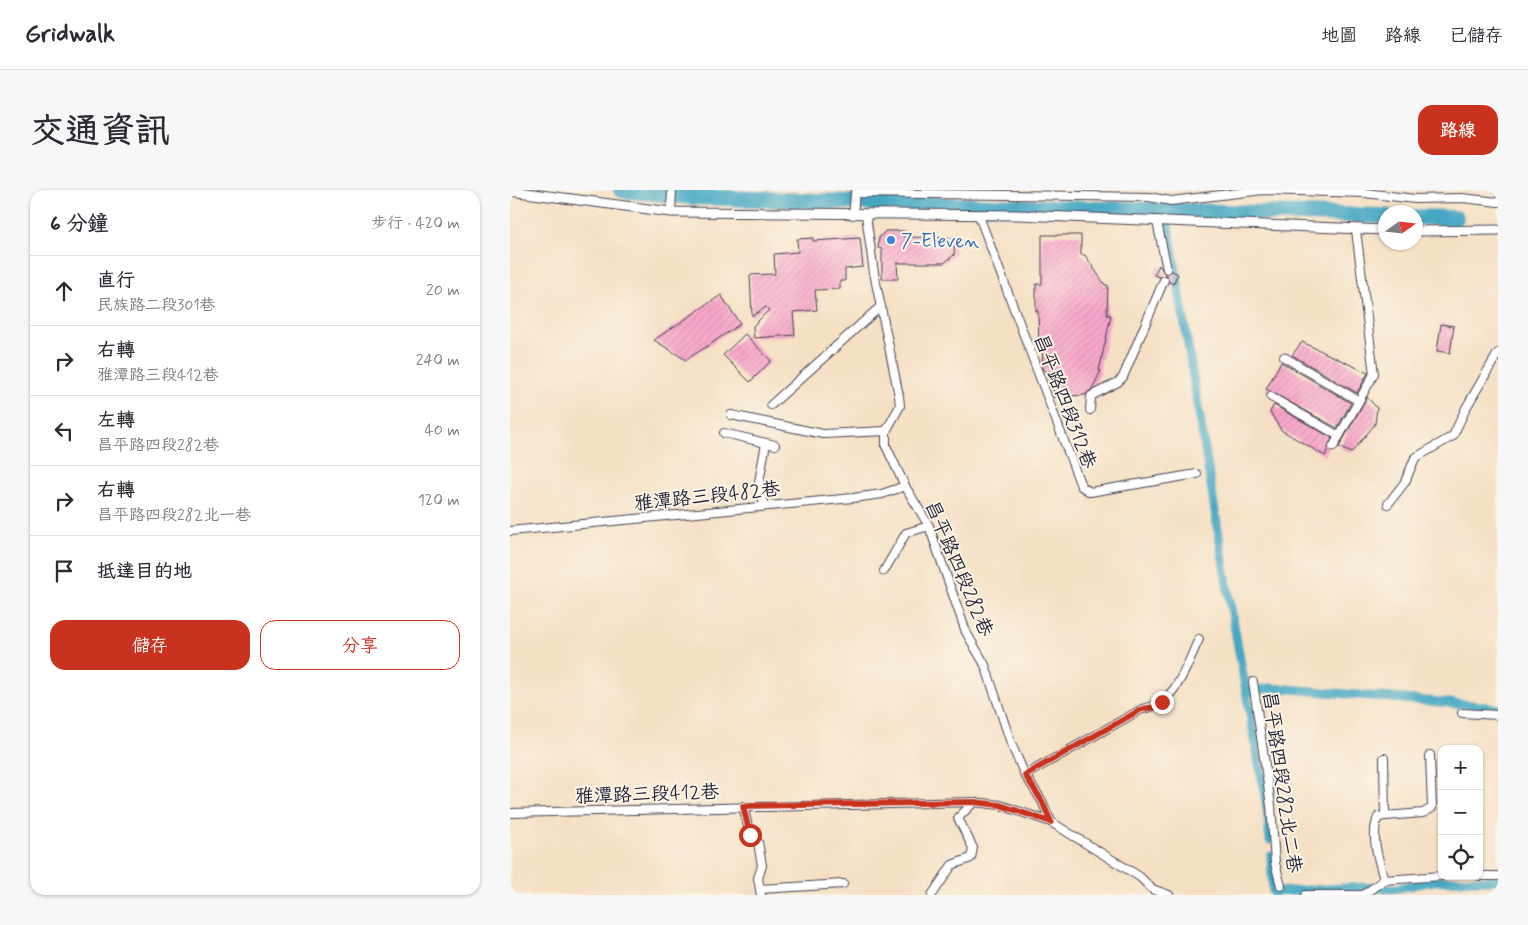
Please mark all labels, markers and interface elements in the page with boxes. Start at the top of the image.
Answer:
text: Gridwalk [25,19,115,50]
text: 地圖 [1321,24,1357,48]
text: 路線 [1385,24,1421,48]
text: 已儲存 [1449,24,1503,48]
button: 路線 [1418,105,1498,155]
text: 交通資訊 [30,109,170,155]
north arrow [1378,205,1423,250]
text: 6 分鐘 [50,210,108,238]
text: 步行 · 420 m [371,213,460,234]
place label: 7-Eleven [901,229,979,254]
marker: 7-Eleven [885,234,897,246]
text: 直行 [97,268,135,293]
icon: ahead [50,277,78,305]
text: 20 m [426,280,460,301]
text: 民族路二段301巷 [97,295,216,316]
street label: 昌平路四段312巷 [1027,331,1102,472]
text: 右轉 [97,338,135,363]
icon: right [50,347,78,375]
text: 240 m [416,350,460,371]
text: 雅潭路三段412巷 [97,365,219,386]
text: 左轉 [97,408,135,433]
icon: left [50,417,78,445]
text: 40 m [424,420,460,441]
text: 昌平路四段282巷 [97,435,219,456]
street label: 雅潭路三段482巷 [633,476,781,517]
text: 右轉 [97,478,135,503]
icon: right [50,487,78,515]
text: 120 m [418,490,460,511]
street label: 昌平路四段282巷 [919,497,998,640]
text: 昌平路四段282北一巷 [97,505,251,526]
icon: arrive [50,557,78,585]
text: 抵達目的地 [97,559,192,584]
button: 儲存 [50,620,250,670]
button: 分享 [260,620,460,670]
street label: 昌平路四段282北二巷 [1256,690,1307,875]
route end [1151,691,1174,714]
map controls [1438,745,1483,880]
button: + [1438,745,1483,790]
street label: 雅潭路三段412巷 [574,779,720,810]
button: − [1438,790,1483,835]
route start [739,824,762,847]
button: locate [1438,835,1483,880]

